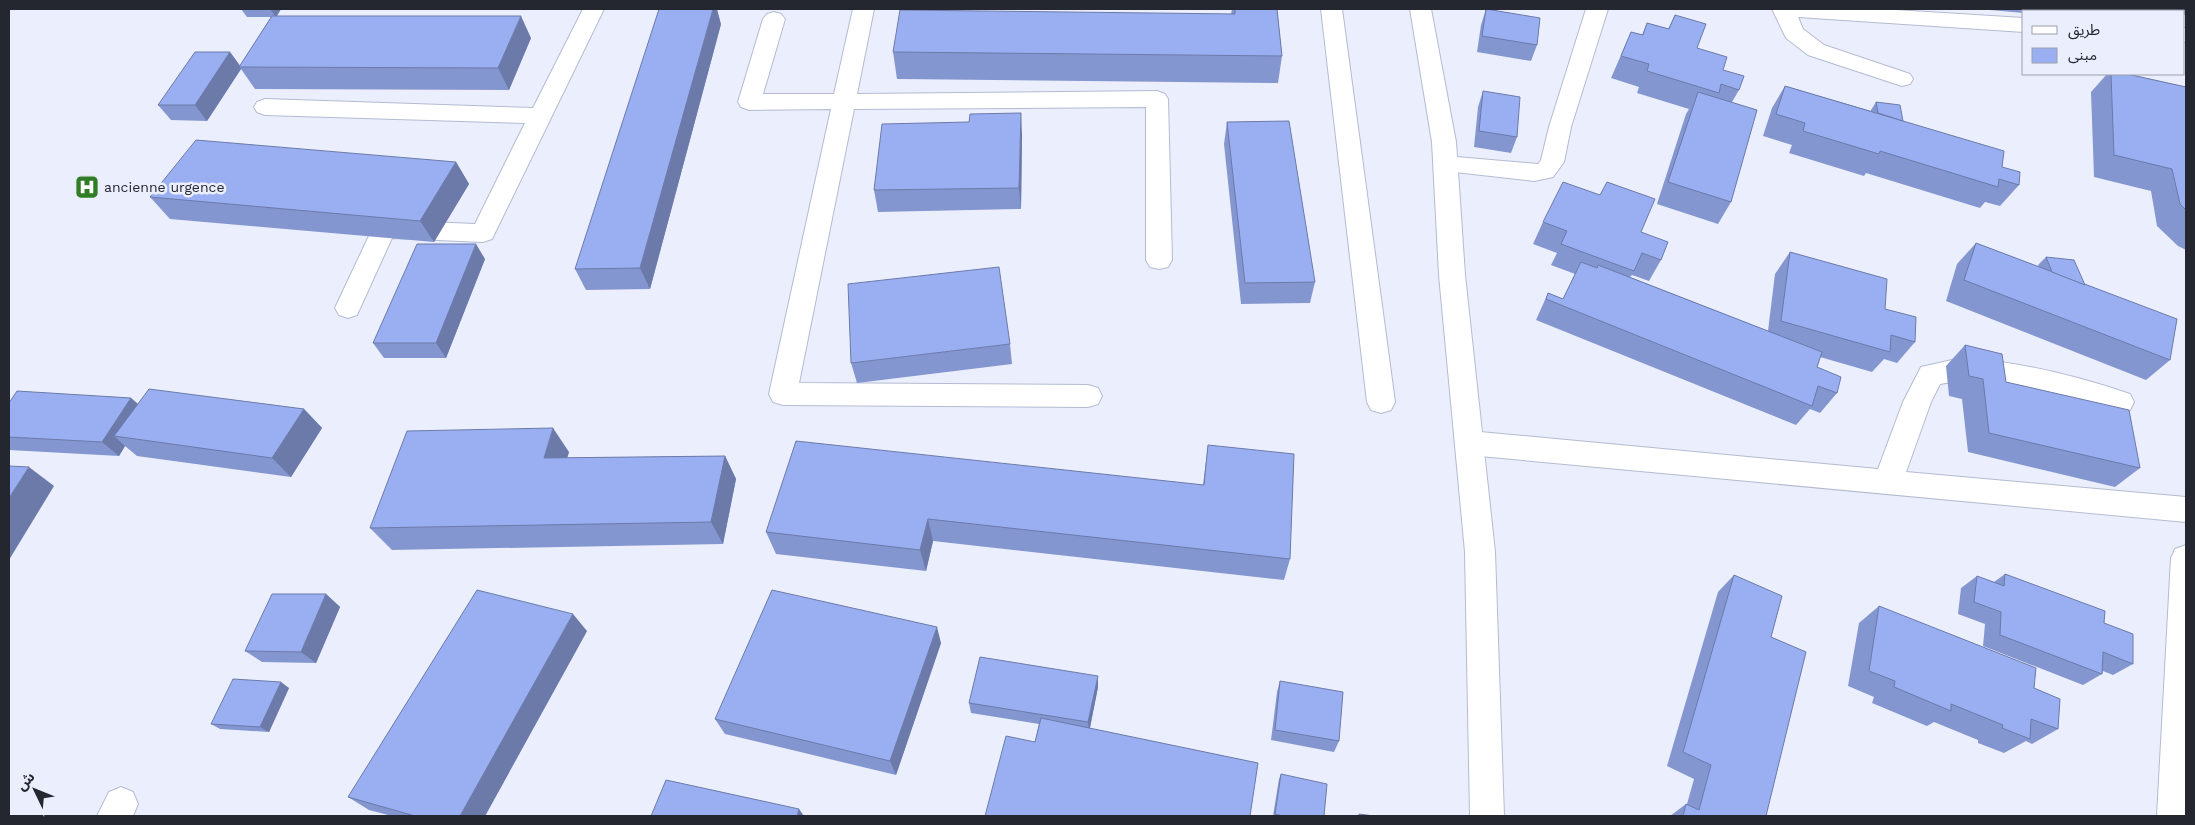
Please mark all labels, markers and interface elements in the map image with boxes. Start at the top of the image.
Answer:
legend [2022,10,2185,75]
text: طريق [2068,21,2100,40]
text: مبنى [2068,46,2097,64]
hospital icon: ancienne urgence [74,174,100,200]
place label: ancienne urgence [104,179,225,195]
north arrow [10,765,60,815]
text: ش [13,769,38,794]

